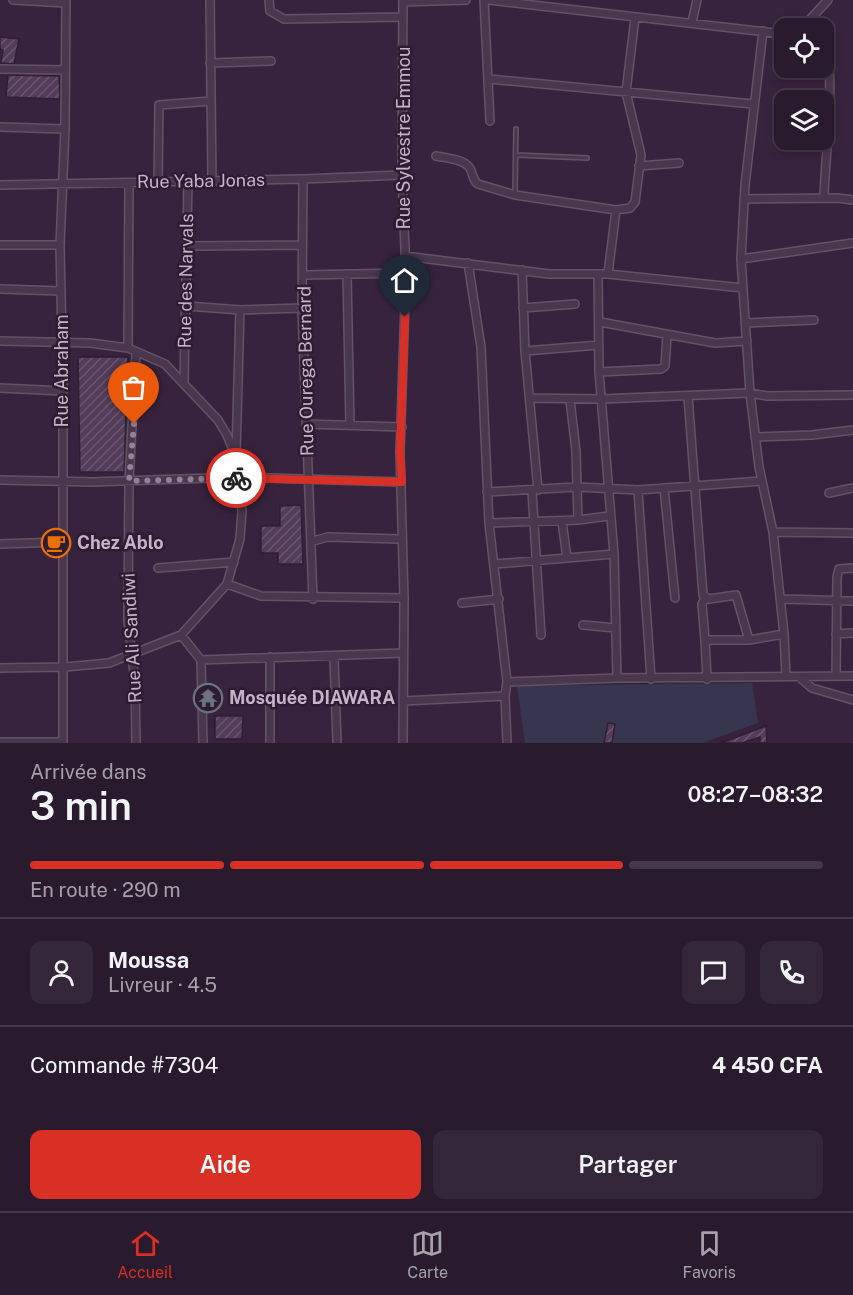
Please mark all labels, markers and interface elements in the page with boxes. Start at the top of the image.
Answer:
map controls [774,18,834,150]
button: locate [774,18,834,78]
street label: Rue Sylvestre Emmou [393,47,414,229]
button: layers [774,90,834,150]
street label: Rue Yaba Jonas [137,169,265,192]
street label: Rue des Narvals [174,213,197,349]
pin [379,255,430,317]
icon: home [388,264,421,297]
street label: Rue Ourega Bernard [294,286,317,456]
street label: Rue Abraham [51,315,72,427]
pin [108,362,159,424]
icon: bag [117,371,150,404]
courier [206,448,266,508]
icon: bike [220,462,253,495]
cafe icon: Chez Ablo [40,527,72,559]
place label: Chez Ablo [77,532,164,553]
street label: Rue Ali Sandiwi [118,573,145,704]
temple icon: Mosquée DIAWARA [192,682,224,714]
place label: Mosquée DIAWARA [229,687,395,708]
text: Arrivée dans [30,760,146,784]
text: 08:27–08:32 [687,781,823,807]
text: 3 min [30,783,132,829]
text: En route · 290 m [30,878,181,902]
button: person [30,941,93,1004]
button: chat [682,941,745,1004]
button: phone [760,941,823,1004]
text: Moussa [108,947,189,973]
text: Livreur · 4.5 [108,973,217,997]
text: Commande #7304 [30,1052,218,1078]
text: 4 450 CFA [712,1052,823,1078]
button: Aide [30,1130,421,1199]
button: Partager [433,1130,823,1199]
tab: Accueil [117,1227,173,1282]
tab: Carte [407,1227,448,1282]
tab: Favoris [683,1227,736,1282]

